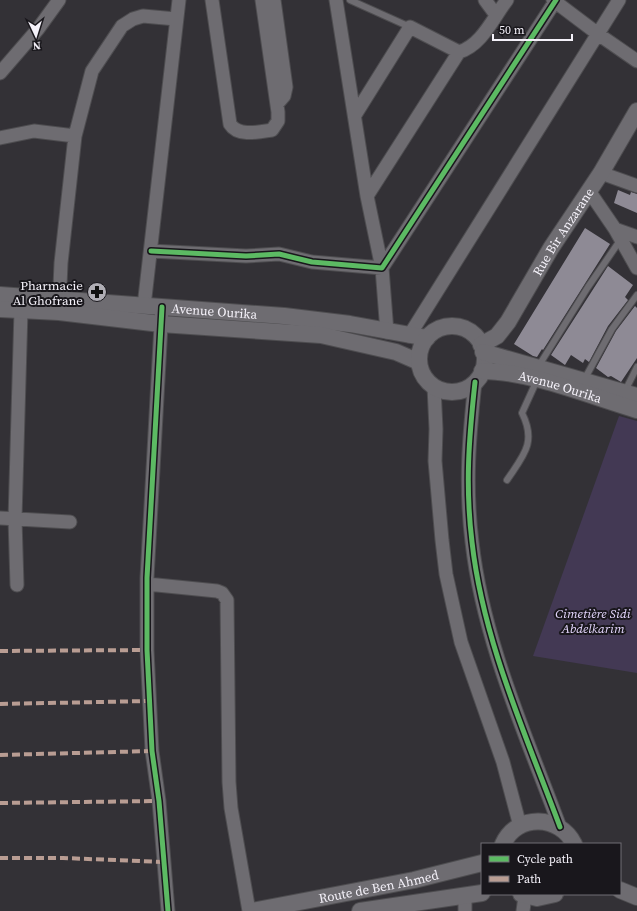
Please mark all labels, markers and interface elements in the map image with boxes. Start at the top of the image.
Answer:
north arrow [16,16,56,56]
scale bar [493,16,572,42]
text: 50 m [499,22,525,38]
text: N [32,38,41,53]
street label: Rue Bir Anzarane [528,184,598,279]
place label: Pharmacie Al Ghofrane [13,277,83,309]
pharmacy icon: Pharmacie Al Ghofrane [86,281,108,303]
street label: Avenue Ourika [171,299,258,323]
street label: Avenue Ourika [517,367,604,407]
park label: Cimetière Sidi Abdelkarim [555,605,631,637]
legend [481,843,621,895]
text: Cycle path [517,851,573,867]
street label: Route de Ben Ahmed [317,866,441,907]
text: Path [517,871,541,887]

